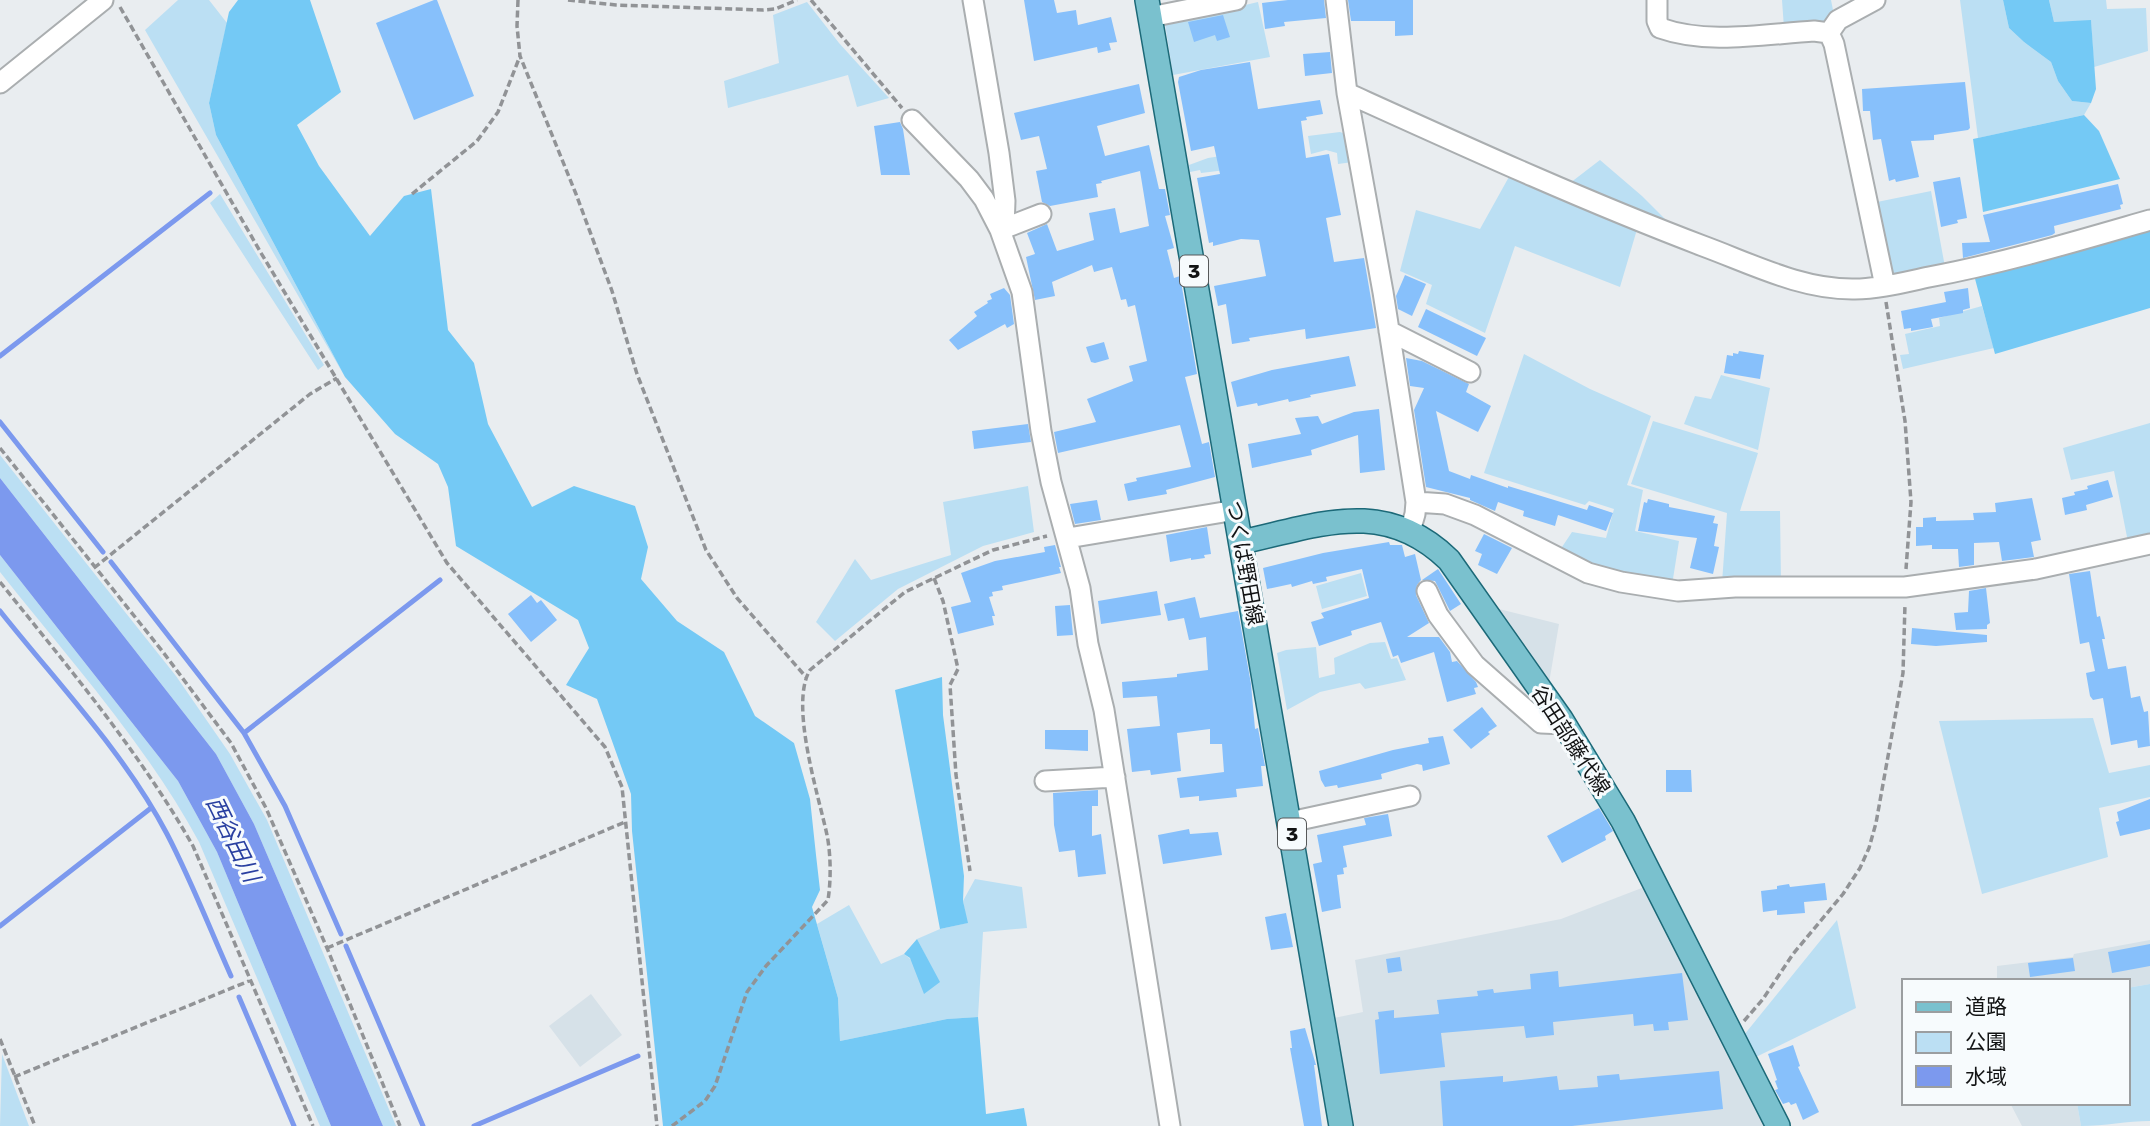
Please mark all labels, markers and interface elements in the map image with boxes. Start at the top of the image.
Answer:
road number: 3 [1180,256,1208,286]
street label: つくば野田線 [1222,499,1268,627]
street label: 谷田部藤代線 [1526,680,1616,800]
water label: 西谷田川 [200,792,267,889]
road number: 3 [1278,818,1306,849]
legend [1902,979,2129,1105]
text: 道路 [1965,994,2007,1019]
text: 公園 [1965,1029,2007,1054]
text: 水域 [1965,1064,2007,1089]

